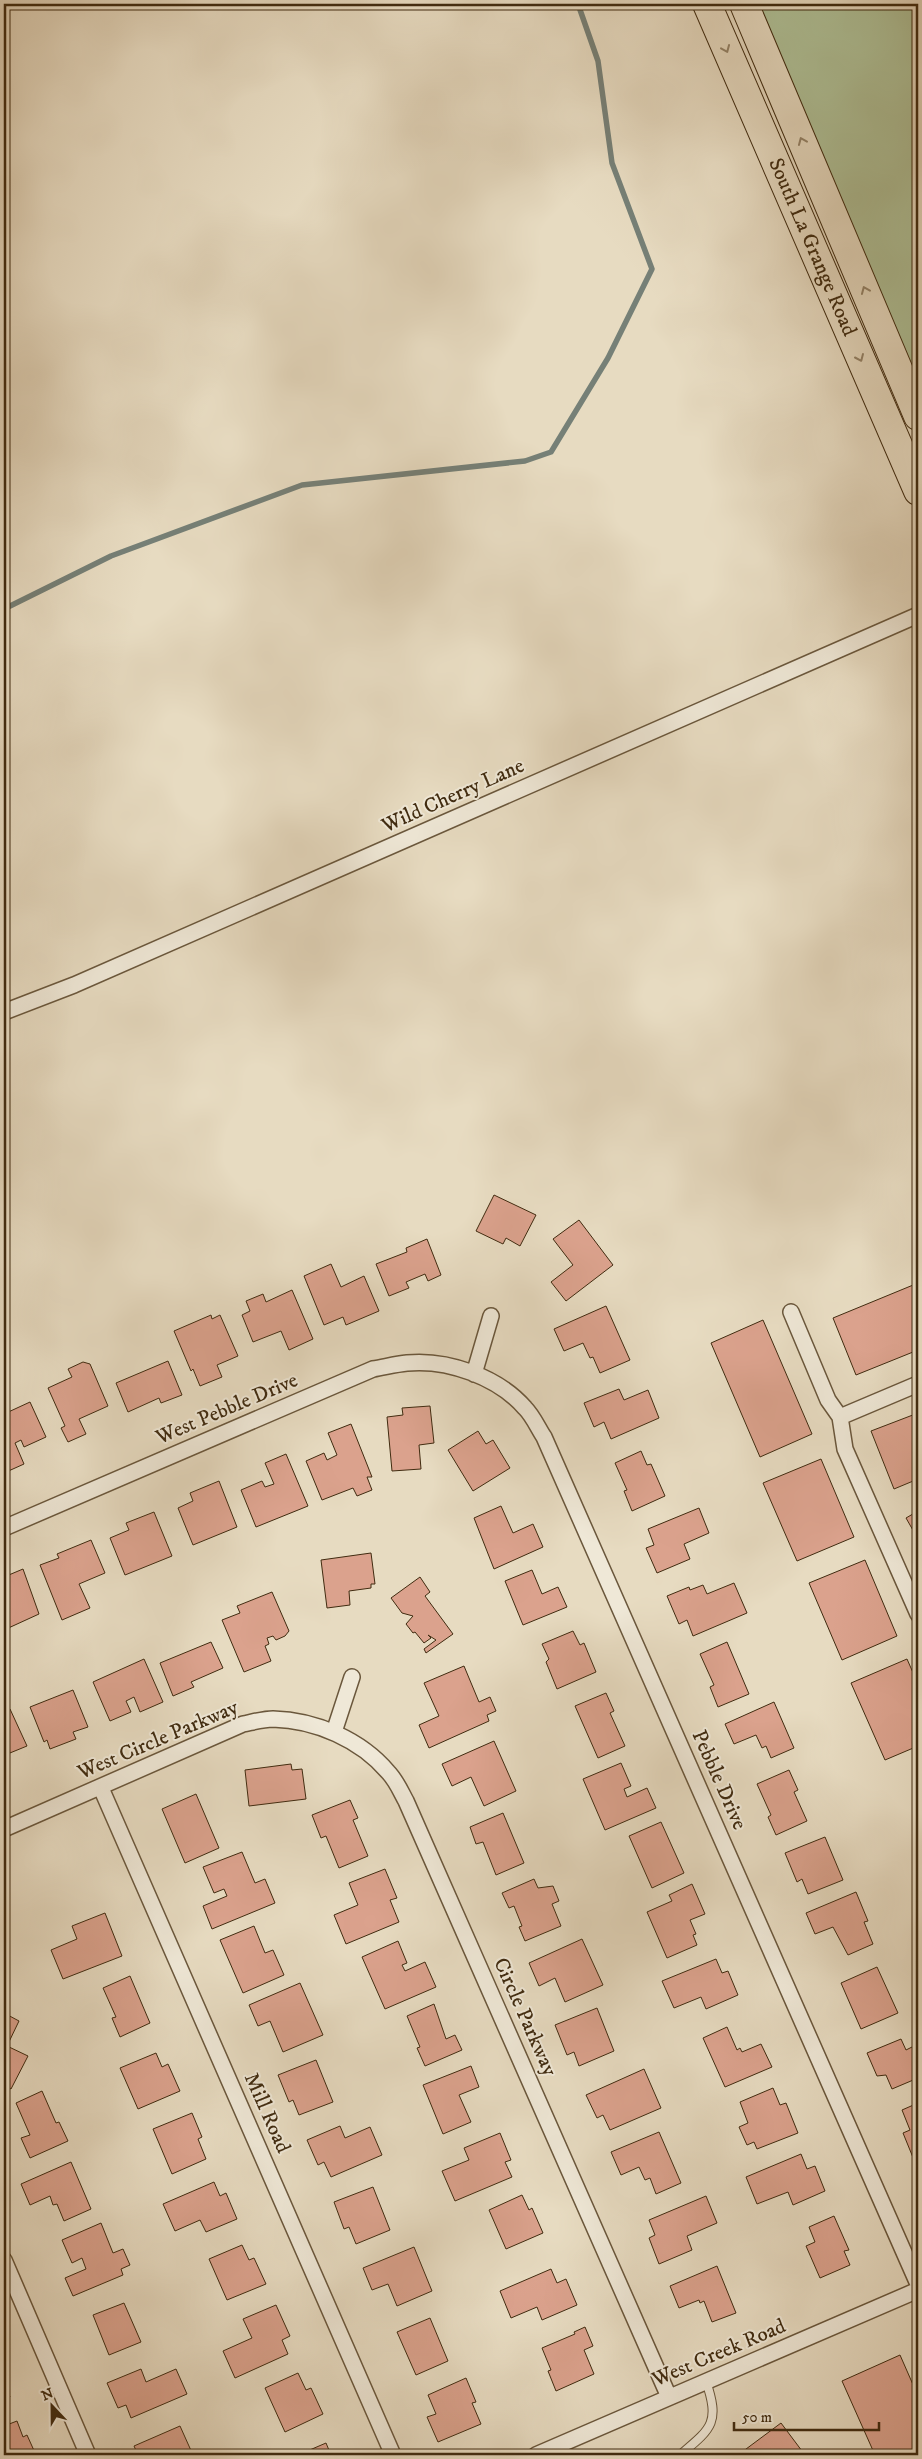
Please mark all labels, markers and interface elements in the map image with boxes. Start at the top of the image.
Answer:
one-way arrow [719,44,730,53]
one-way arrow [798,137,808,146]
street label: South La Grange Road [762,154,863,341]
one-way arrow [861,286,872,295]
one-way arrow [854,353,865,362]
street label: Wild Cherry Lane [377,753,529,839]
street label: West Pebble Drive [151,1367,302,1451]
street label: West Circle Parkway [73,1694,243,1786]
street label: Pebble Drive [685,1726,753,1834]
street label: Circle Parkway [487,1954,563,2081]
street label: Mill Road [238,2069,296,2158]
street label: West Creek Road [647,2313,790,2393]
north arrow [28,2382,78,2432]
text: N [39,2384,57,2405]
scale bar [734,2399,880,2431]
text: 50 m [742,2408,772,2427]

